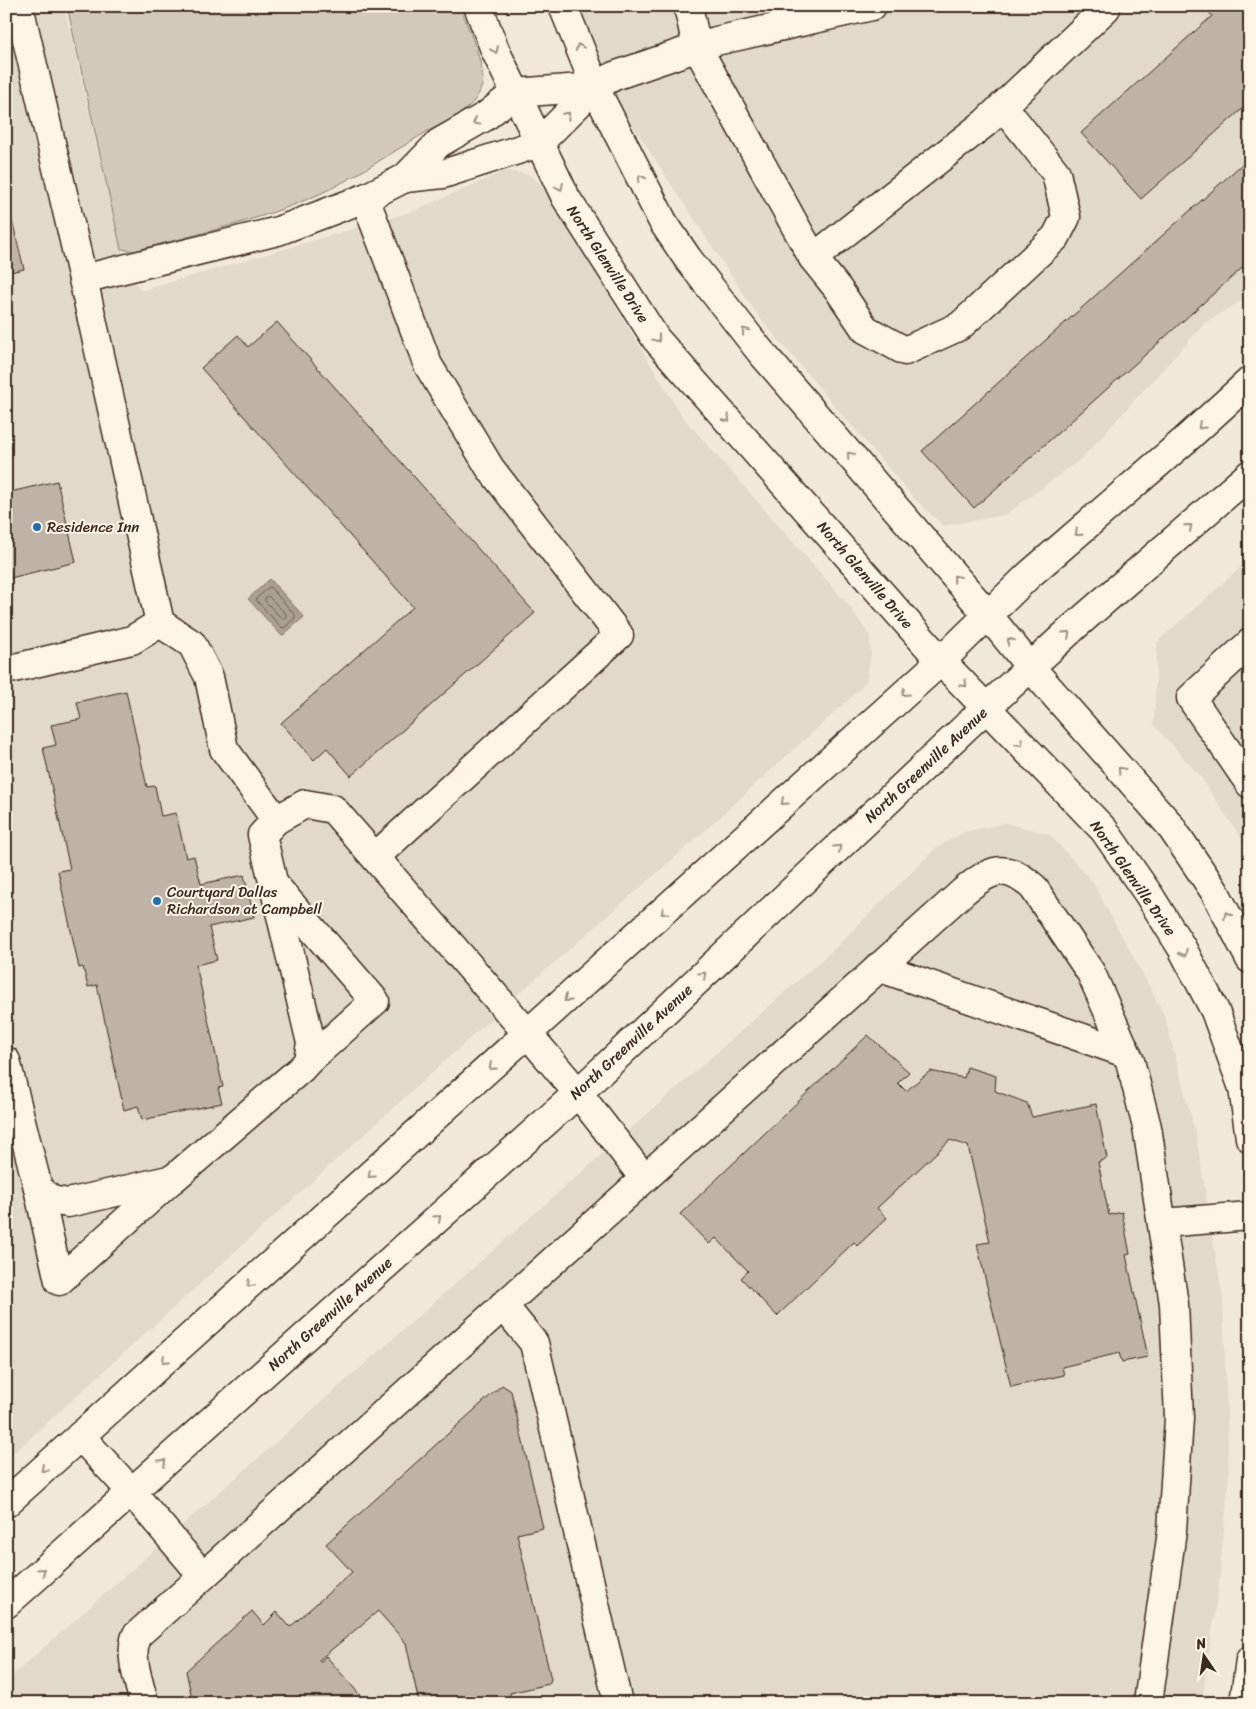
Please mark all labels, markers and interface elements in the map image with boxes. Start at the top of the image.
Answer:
one-way arrow [575,43,585,52]
one-way arrow [489,45,500,54]
one-way arrow [561,112,570,121]
one-way arrow [473,116,482,126]
one-way arrow [637,174,647,183]
one-way arrow [554,182,564,191]
street label: North Glenville Drive [560,200,656,329]
one-way arrow [741,328,750,337]
one-way arrow [651,333,659,342]
one-way arrow [721,413,730,422]
one-way arrow [1197,420,1206,429]
one-way arrow [847,452,856,461]
place label: Residence Inn [47,514,139,540]
street label: North Glenville Drive [810,515,920,635]
marker: Residence Inn [31,521,43,533]
one-way arrow [1183,524,1192,533]
one-way arrow [1075,527,1084,536]
one-way arrow [953,575,962,584]
one-way arrow [1061,631,1070,640]
one-way arrow [1006,638,1015,647]
one-way arrow [958,679,967,688]
one-way arrow [901,687,910,696]
street label: North Greenville Avenue [858,700,994,829]
one-way arrow [1014,737,1023,746]
one-way arrow [1118,767,1127,776]
one-way arrow [781,796,790,805]
street label: North Glenville Drive [1083,815,1183,942]
one-way arrow [832,845,841,854]
place label: Courtyard Dallas Richardson at Campbell [167,879,323,922]
marker: Courtyard Dallas Richardson at Campbell [151,895,163,907]
one-way arrow [660,906,669,915]
one-way arrow [1223,912,1233,921]
one-way arrow [1178,947,1188,956]
one-way arrow [697,972,706,981]
street label: North Greenville Avenue [563,977,699,1106]
one-way arrow [564,993,573,1002]
one-way arrow [488,1061,497,1070]
one-way arrow [367,1170,376,1179]
one-way arrow [432,1215,441,1224]
street label: North Greenville Avenue [261,1250,399,1378]
one-way arrow [246,1278,255,1287]
one-way arrow [162,1354,171,1363]
one-way arrow [158,1459,167,1468]
one-way arrow [41,1463,50,1472]
one-way arrow [37,1568,46,1577]
text: N [1193,1630,1209,1657]
north arrow [1178,1632,1228,1682]

